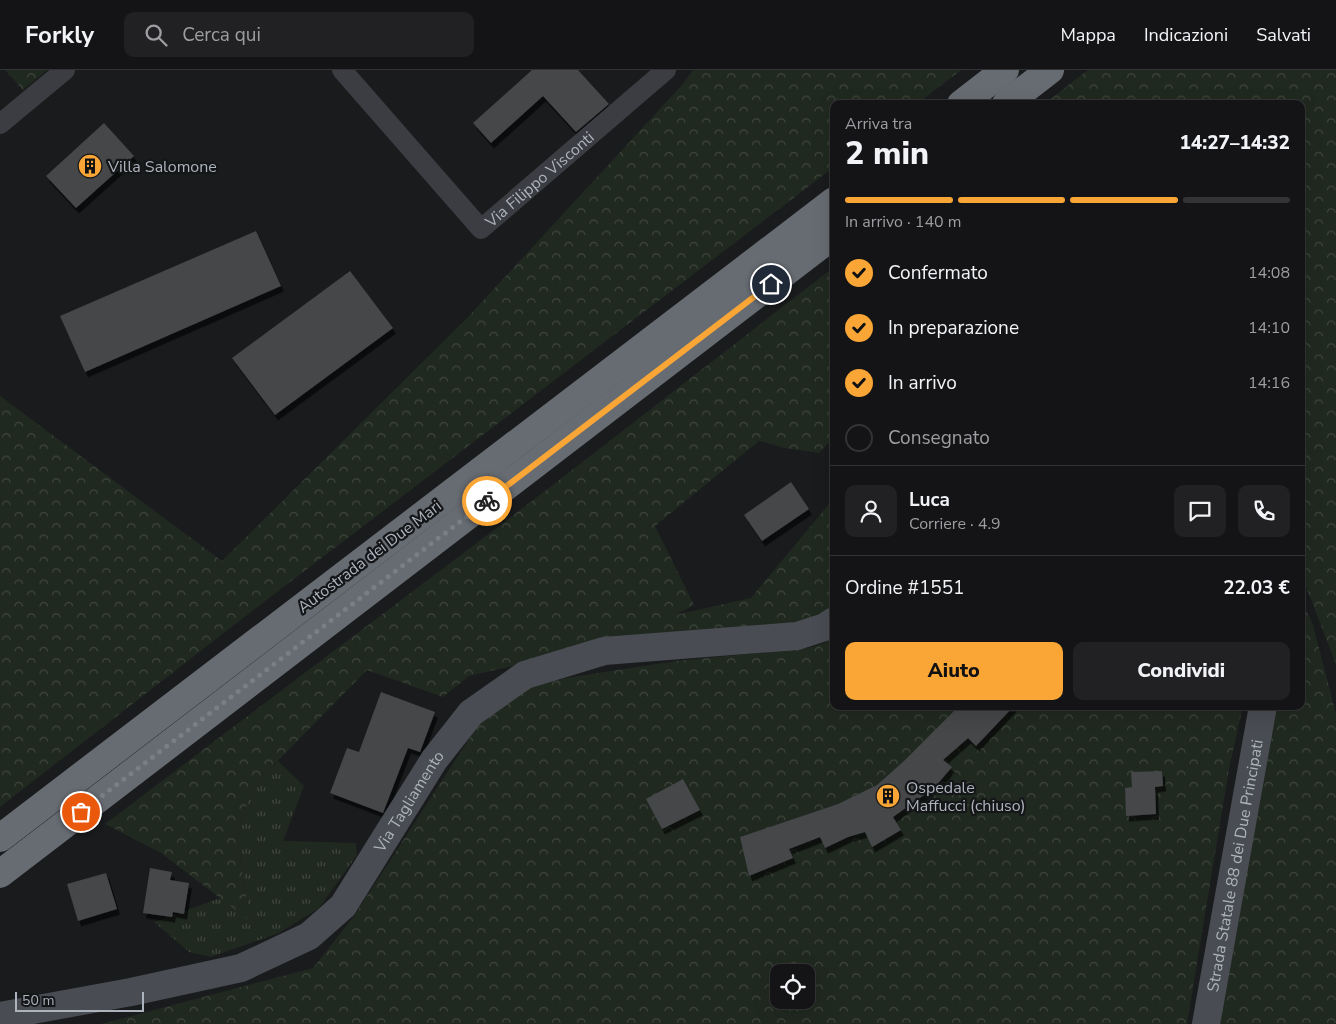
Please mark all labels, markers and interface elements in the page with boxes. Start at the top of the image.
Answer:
search box [124,12,474,57]
text: Forkly [25,19,94,51]
icon: search [142,21,170,49]
text: Cerca qui [182,22,261,48]
text: Mappa [1060,23,1116,47]
text: Indicazioni [1144,23,1228,47]
text: Salvati [1256,23,1311,47]
text: Arriva tra [845,113,912,135]
street label: Via Filippo Visconti [480,127,599,233]
text: 14:27–14:32 [1179,130,1290,156]
text: 2 min [845,132,929,175]
building icon: Villa Salomone [77,153,103,179]
place label: Villa Salomone [107,156,217,178]
text: In arrivo · 140 m [845,211,961,233]
icon: check [845,259,873,287]
text: Confermato [888,260,988,286]
text: 14:08 [1248,262,1290,284]
pin [750,263,792,305]
icon: home [757,270,785,298]
icon: check [845,314,873,342]
text: In preparazione [888,315,1019,341]
text: 14:10 [1248,317,1290,339]
icon: check [845,369,873,397]
text: In arrivo [888,370,957,396]
text: 14:16 [1248,372,1290,394]
text: Consegnato [888,425,990,451]
courier [462,476,512,526]
button: person [845,485,897,537]
button: chat [1174,485,1226,537]
button: phone [1238,485,1290,537]
icon: bike [473,487,501,515]
text: Luca [909,487,950,513]
street label: Autostrada dei Due Mari [293,495,446,618]
text: Corriere · 4.9 [909,513,1001,535]
text: Ordine #1551 [845,575,965,601]
text: 22.03 € [1223,575,1290,601]
button: Aiuto [845,642,1063,700]
button: Condividi [1073,642,1290,700]
street label: Strada Statale 88 dei Due Principati [1202,738,1269,994]
street label: Via Tagliamento [369,746,450,858]
place label: Ospedale Maffucci (chiuso) [906,777,1026,817]
building icon: Ospedale Maffucci (chiuso) [875,783,901,809]
pin [60,791,102,833]
icon: bag [67,798,95,826]
map controls [770,964,815,1009]
button: locate [770,964,815,1009]
scale bar [15,989,144,1012]
text: 50 m [22,991,54,1010]

